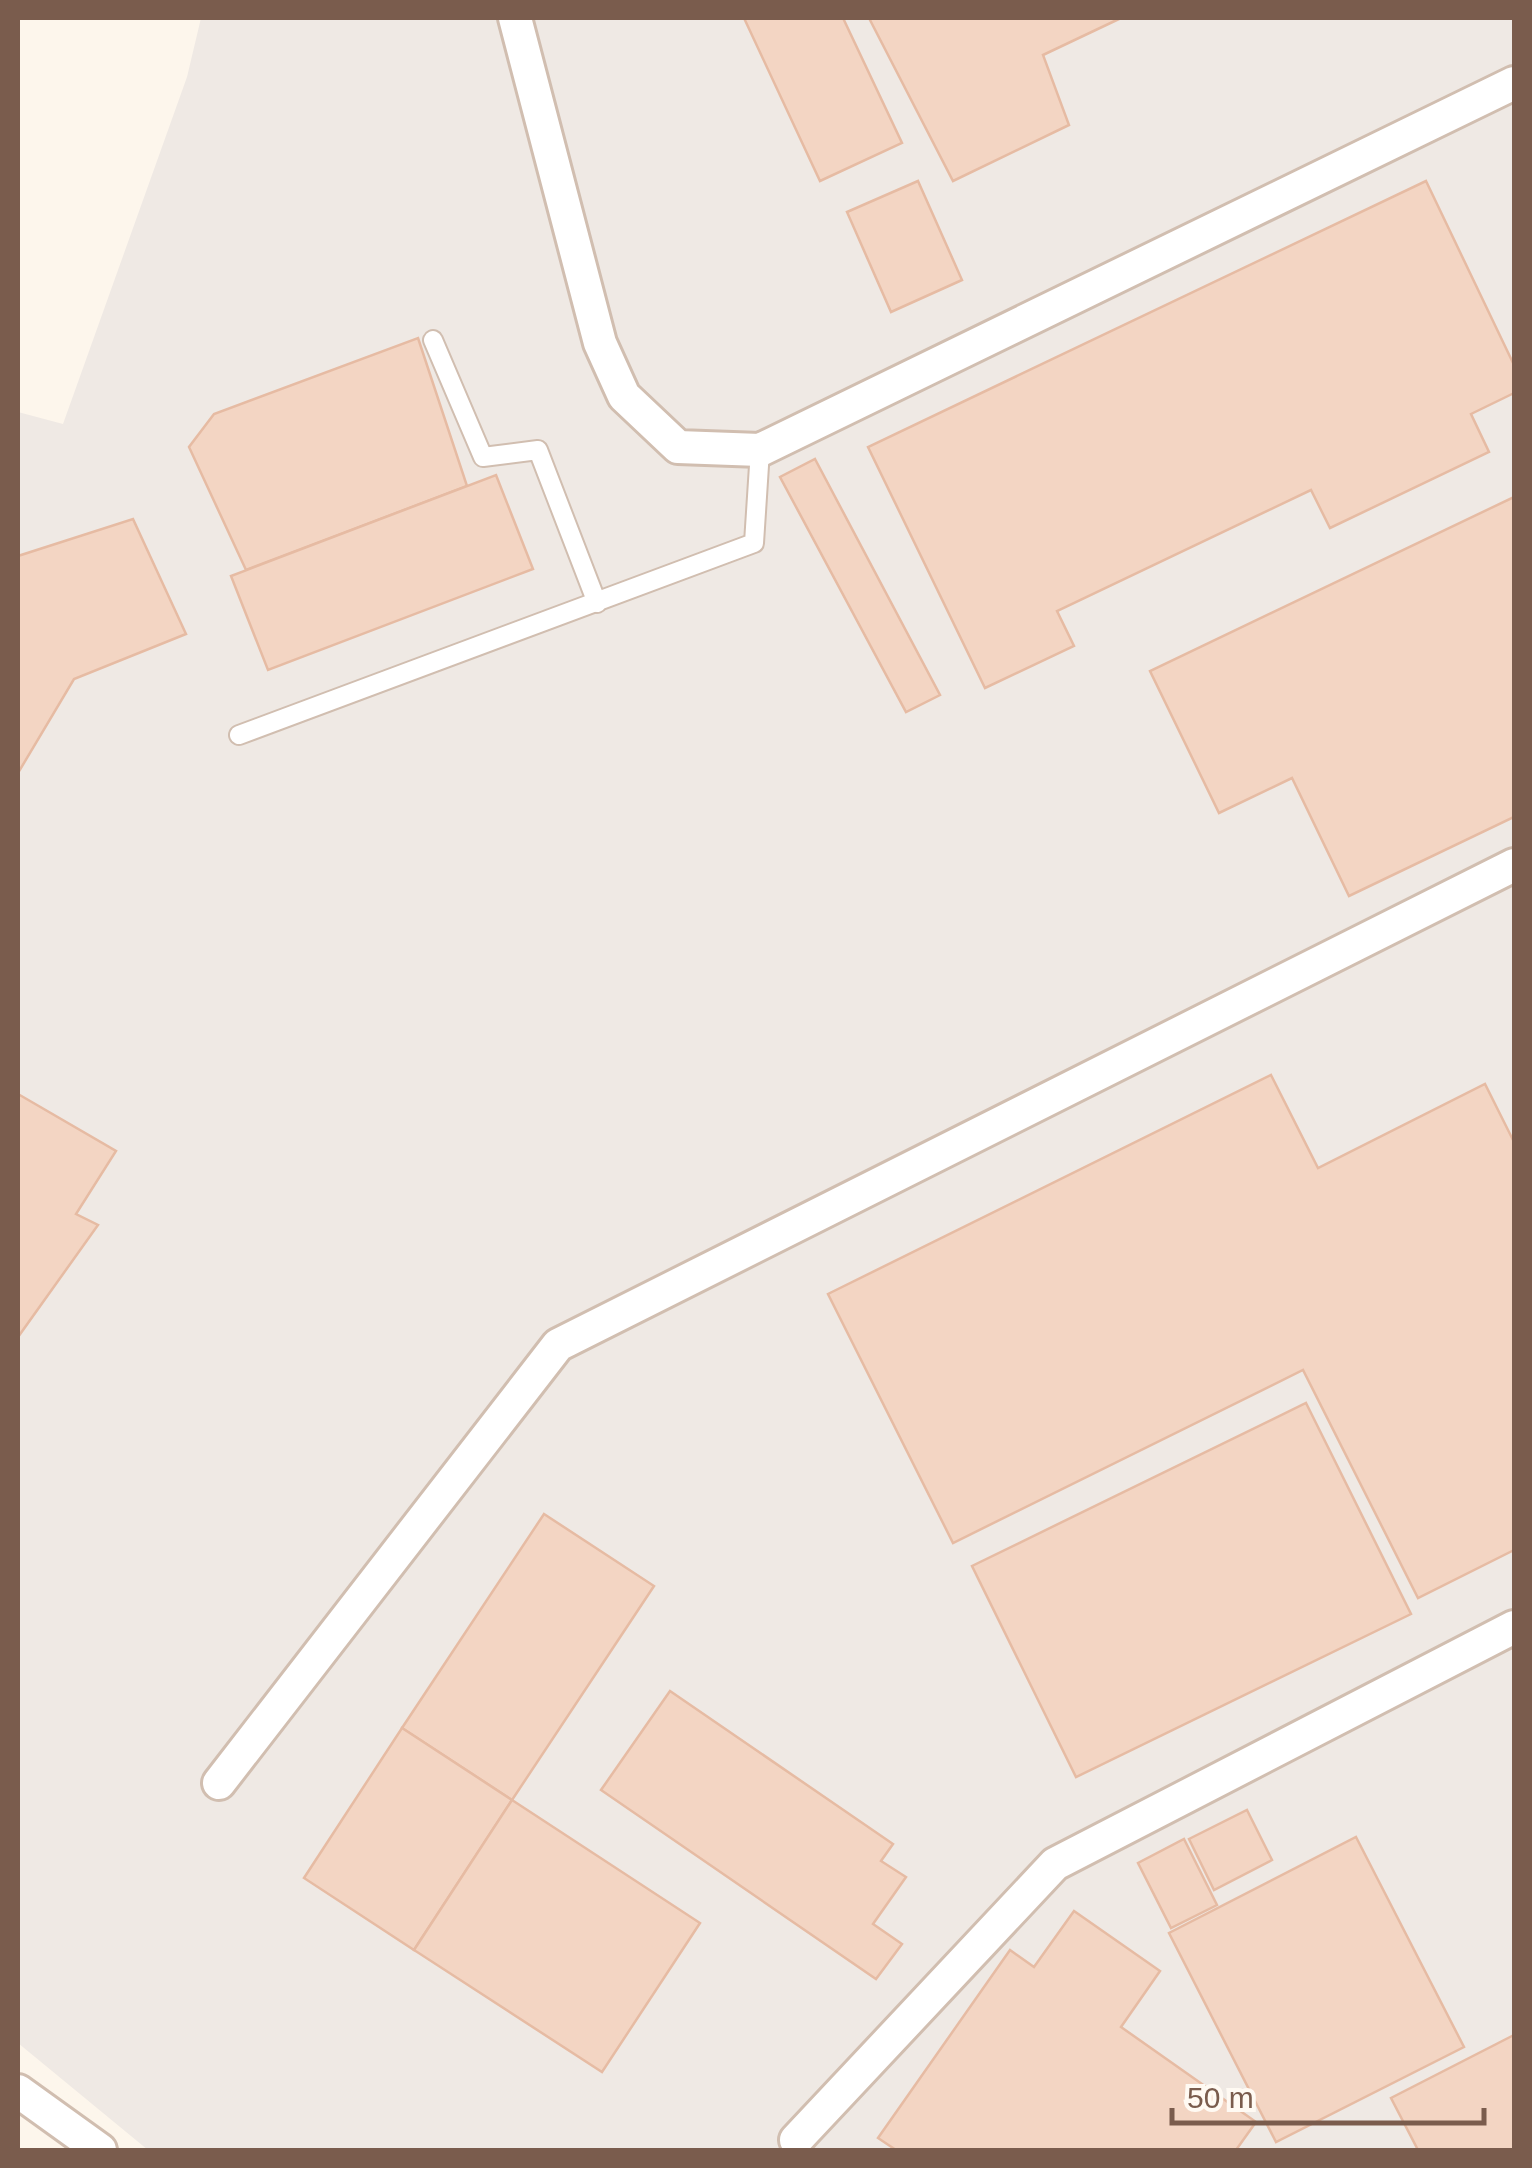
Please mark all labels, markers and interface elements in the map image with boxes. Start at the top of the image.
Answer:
scale bar [1172,2063,1484,2125]
text: 50 m [1187,2081,1254,2114]

